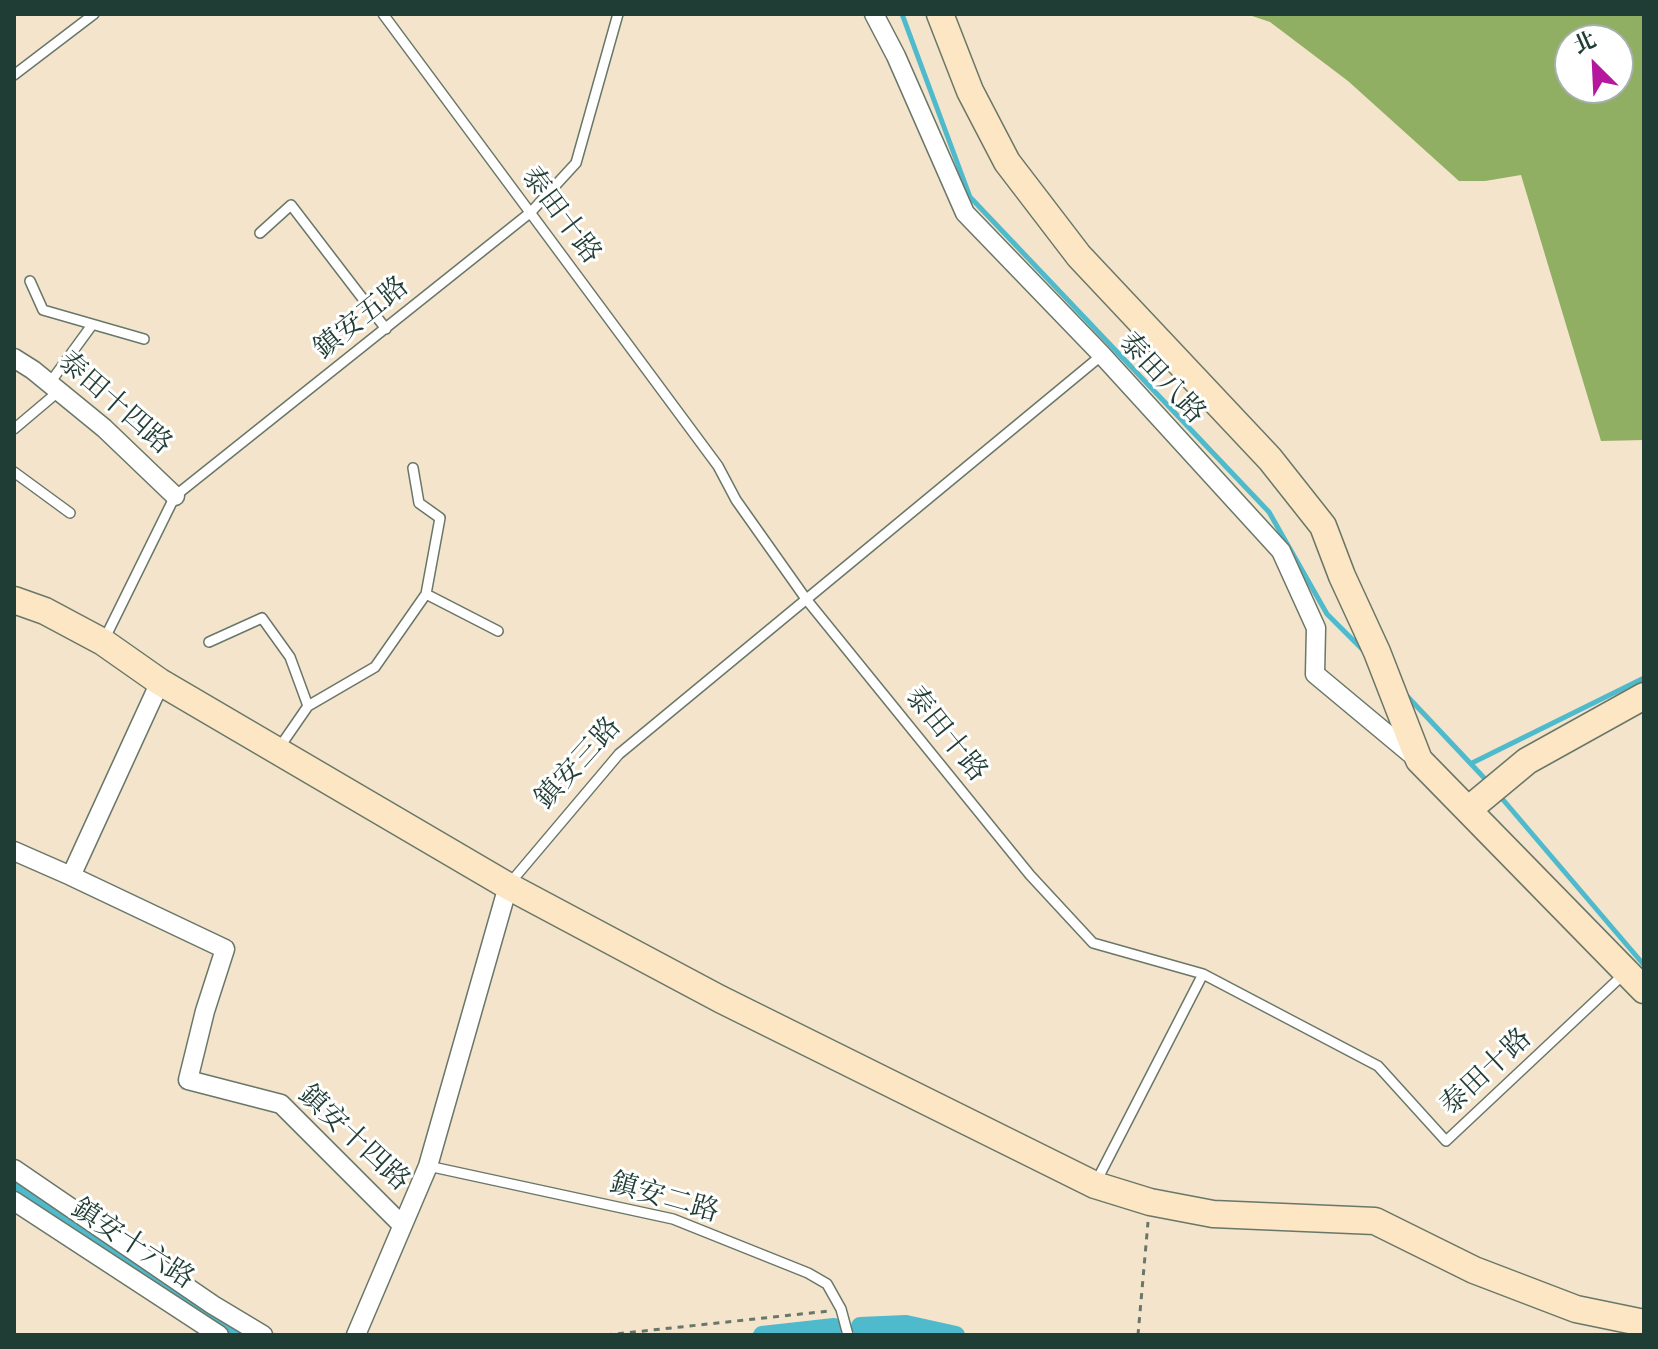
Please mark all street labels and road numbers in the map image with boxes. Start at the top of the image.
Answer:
street label: 泰田十路 [513,161,607,271]
street label: 鎮安五路 [308,271,416,367]
street label: 泰田八路 [1111,327,1211,431]
street label: 泰田十四路 [50,345,178,463]
street label: 泰田十路 [897,681,993,789]
street label: 鎮安三路 [529,711,629,817]
street label: 泰田十路 [1435,1023,1539,1123]
street label: 鎮安十四路 [290,1079,416,1199]
street label: 鎮安二路 [606,1167,722,1231]
street label: 鎮安十六路 [64,1193,200,1297]

